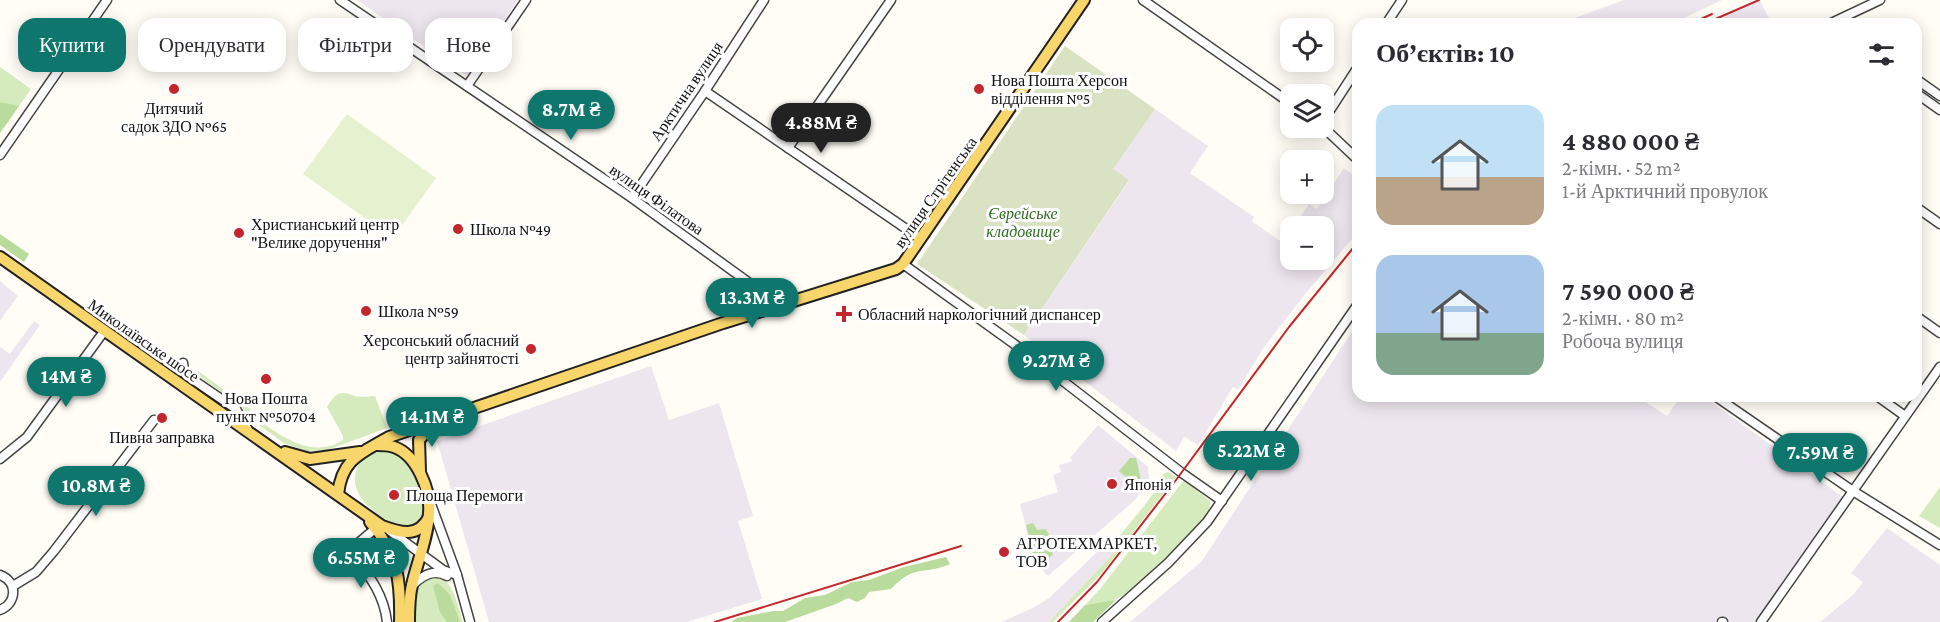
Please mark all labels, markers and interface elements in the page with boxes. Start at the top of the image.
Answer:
chip: Купити [18,18,126,72]
chip: Орендувати [138,18,286,72]
chip: Фільтри [298,18,413,72]
chip: Нове [425,18,512,72]
map controls [1280,18,1334,270]
button: locate [1280,18,1334,72]
street label: Арктична вулиця [647,38,727,145]
icon: filters [1865,38,1898,71]
text: Об’єктів: 10 [1376,39,1515,68]
place label: Нова Пошта Херсон відділення №5 [991,72,1128,108]
marker: Дитячий садок ЗДО №65 [167,82,181,96]
marker: Нова Пошта Херсон відділення №5 [972,82,986,96]
button: layers [1280,84,1334,138]
pin: 8.7M ₴ [522,90,620,141]
text: 8.7M ₴ [542,98,600,120]
place label: Дитячий садок ЗДО №65 [121,100,227,136]
pin: 4.88M ₴ [766,103,876,154]
text: 4.88M ₴ [785,111,857,133]
text: 4 880 000 ₴ [1562,127,1699,156]
icon: home [1424,129,1496,201]
street label: вулиця Стрітенська [891,134,981,252]
button: + [1280,150,1334,204]
text: 2-кімн. · 52 m² [1562,157,1680,179]
street label: вулиця Філатова [606,161,707,239]
text: 1-й Арктичний провулок [1562,180,1768,202]
park label: Єврейське кладовище [986,205,1060,241]
place label: Христианський центр "Велике доручення" [251,216,399,252]
button: − [1280,216,1334,270]
place label: Школа №49 [470,221,551,238]
marker: Школа №49 [451,222,465,236]
marker: Христианський центр "Велике доручення" [232,226,246,240]
text: 7 590 000 ₴ [1562,277,1694,306]
pin: 13.3M ₴ [697,278,807,329]
icon: home [1424,279,1496,351]
text: 13.3M ₴ [720,286,784,308]
street label: Миколаївське шосе [85,296,202,385]
place label: Школа №59 [378,303,459,320]
marker: Школа №59 [359,304,373,318]
marker: Обласний наркологічний диспансер [835,305,853,323]
place label: Обласний наркологічний диспансер [858,306,1101,324]
text: 2-кімн. · 80 m² [1562,307,1684,329]
text: Робоча вулиця [1562,330,1683,352]
place label: Херсонський обласний центр зайнятості [363,332,520,368]
pin: 9.27M ₴ [1001,341,1111,392]
marker: Херсонський обласний центр зайнятості [524,342,538,356]
text: 9.27M ₴ [1022,349,1090,371]
pin: 14M ₴ [24,357,108,408]
text: 14M ₴ [41,365,91,387]
marker: Нова Пошта пункт №50704 [259,372,273,386]
place label: Нова Пошта пункт №50704 [216,390,316,426]
pin: 14.1M ₴ [377,397,487,448]
text: 14.1M ₴ [400,405,464,427]
marker: Пивна заправка [155,411,169,425]
place label: Пивна заправка [109,429,215,447]
pin: 5.22M ₴ [1196,431,1306,482]
pin: 7.59M ₴ [1765,433,1875,484]
text: 5.22M ₴ [1217,439,1285,461]
text: 7.59M ₴ [1786,441,1854,463]
pin: 10.8M ₴ [41,466,151,517]
text: 10.8M ₴ [62,474,130,496]
place label: Японія [1124,476,1172,493]
marker: Японія [1105,477,1119,491]
place label: Площа Перемоги [406,487,523,505]
marker: Площа Перемоги [387,488,401,502]
place label: АГРОТЕХМАРКЕТ, ТОВ [1016,535,1157,570]
pin: 6.55M ₴ [306,538,416,589]
marker: АГРОТЕХМАРКЕТ, ТОВ [997,545,1011,559]
text: 6.55M ₴ [327,546,395,568]

